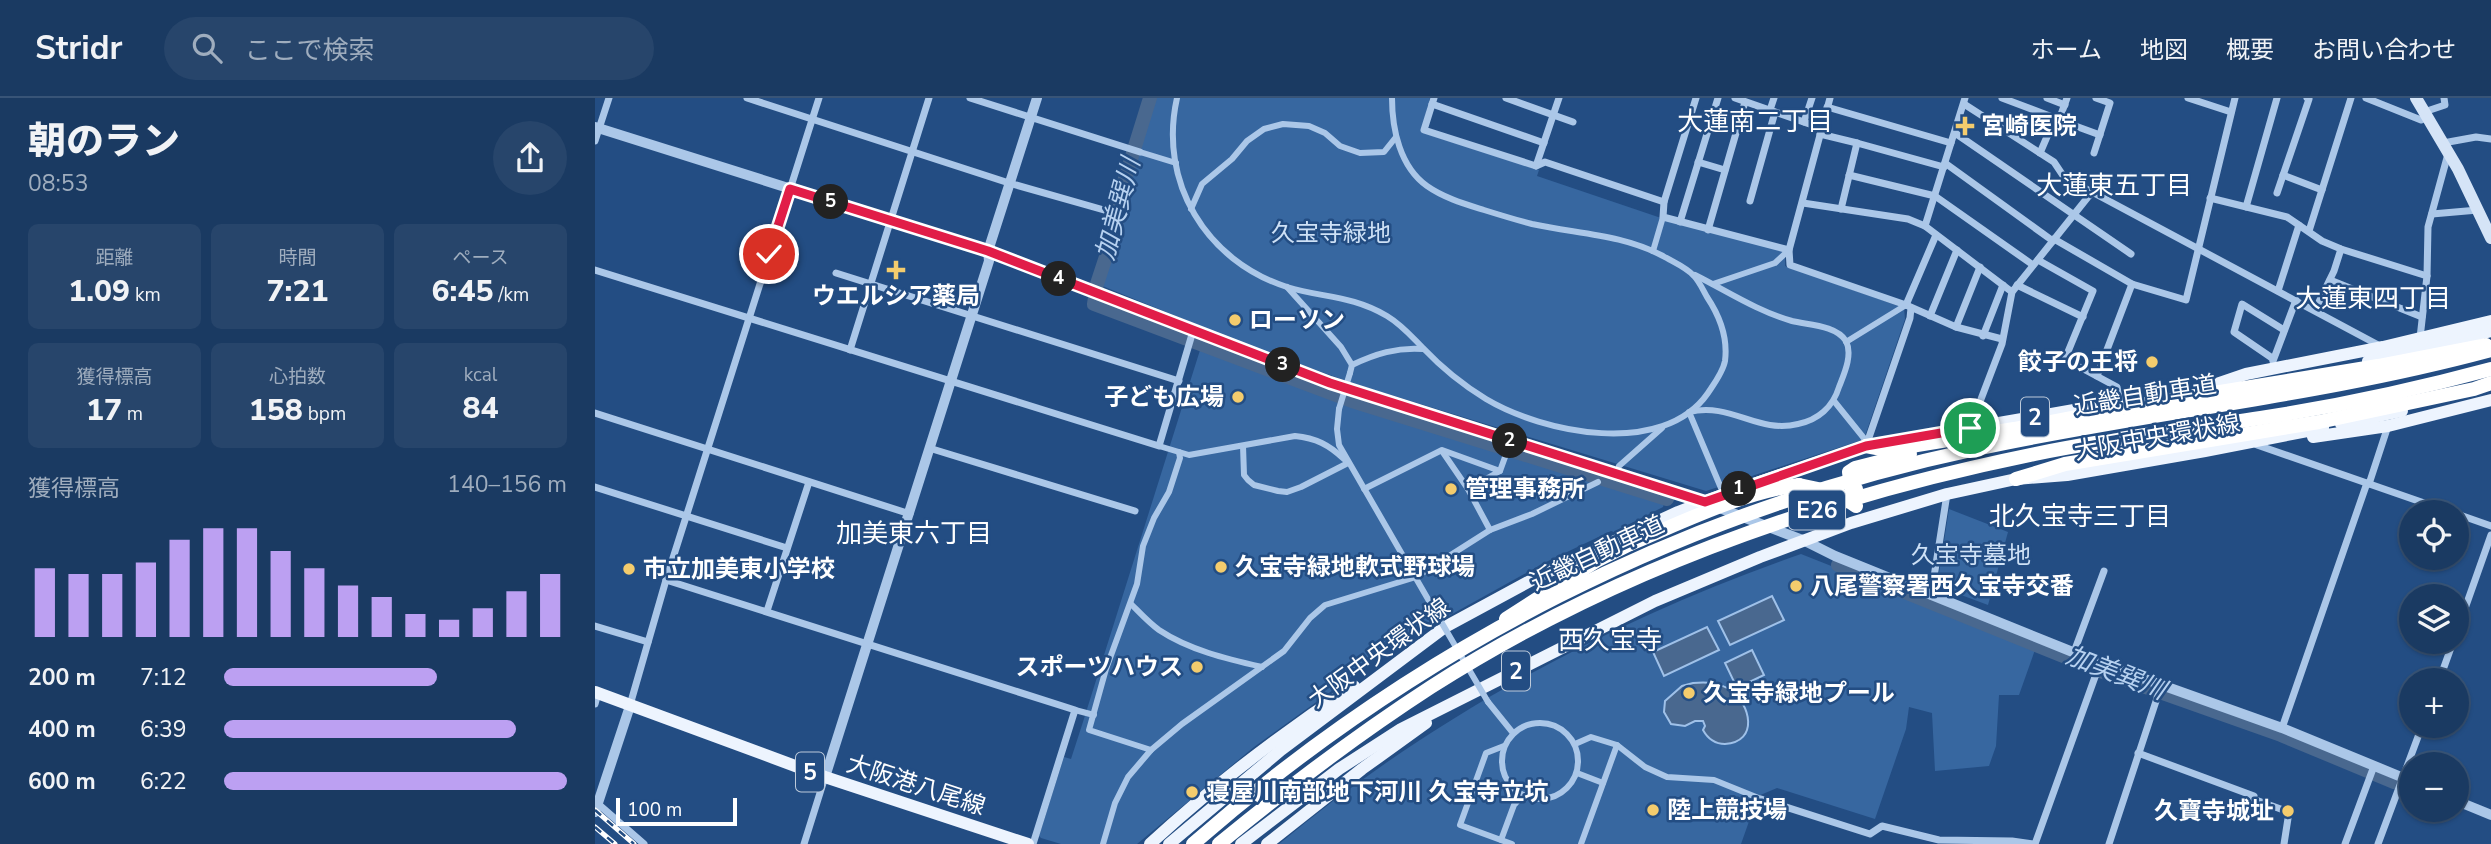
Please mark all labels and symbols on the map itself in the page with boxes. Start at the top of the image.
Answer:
district label: 大蓮南二丁目 [1677,104,1833,139]
place label: 宮崎医院 [1981,110,2077,142]
marker: 宮崎医院 [1955,116,1975,136]
water label: 加美巽川 [1088,151,1149,264]
district label: 大蓮東五丁目 [2036,168,2192,203]
pin: 5 [813,184,849,220]
park label: 久宝寺緑地 [1271,217,1391,249]
pin [739,224,799,284]
marker: ウエルシア薬局 [888,262,904,278]
pin: 4 [1042,262,1077,296]
place label: ウエルシア薬局 [812,280,980,312]
district label: 大蓮東四丁目 [2295,281,2451,316]
place label: ローソン [1249,304,1345,336]
marker: ローソン [1227,312,1243,328]
place label: 餃子の王将 [2018,346,2138,378]
pin: 3 [1265,348,1301,382]
marker: 餃子の王将 [2144,354,2160,370]
street label: 近畿自動車道 [2071,368,2219,422]
place label: 子ども広場 [1104,381,1224,413]
marker: 子ども広場 [1230,389,1246,405]
pin [1940,398,2000,458]
road number: 2 [2021,398,2049,436]
street label: 大阪中央環状線 [2071,407,2243,467]
pin: 2 [1493,424,1527,458]
pin: 1 [1721,472,1757,506]
place label: 管理事務所 [1465,473,1585,505]
marker: 管理事務所 [1443,481,1459,497]
road number: E26 [1789,490,1845,530]
district label: 北久宝寺三丁目 [1989,499,2171,534]
street label: 近畿自動車道 [1525,508,1669,598]
district label: 加美東六丁目 [836,516,992,551]
park label: 久宝寺墓地 [1911,539,2031,571]
place label: 久宝寺緑地軟式野球場 [1235,551,1475,583]
place label: 市立加美東小学校 [643,553,835,585]
marker: 久宝寺緑地軟式野球場 [1213,559,1229,575]
marker: 市立加美東小学校 [621,561,637,577]
place label: 八尾警察署西久宝寺交番 [1810,570,2074,602]
marker: 八尾警察署西久宝寺交番 [1788,578,1804,594]
street label: 大阪中央環状線 [1302,591,1456,715]
district label: 西久宝寺 [1558,623,1662,658]
water label: 加美巽川 [2061,638,2174,709]
place label: スポーツハウス [1015,651,1183,683]
road number: 2 [1502,652,1530,691]
marker: スポーツハウス [1189,659,1205,675]
place label: 久宝寺緑地プール [1703,677,1895,709]
marker: 久宝寺緑地プール [1681,685,1697,701]
street label: 大阪港八尾線 [843,748,989,822]
road number: 5 [796,752,824,792]
place label: 寝屋川南部地下河川 久宝寺立坑 [1206,776,1548,808]
marker: 寝屋川南部地下河川 久宝寺立坑 [1184,784,1200,800]
place label: 陸上競技場 [1667,794,1787,826]
scale bar [616,795,737,827]
place label: 久寶寺城址 [2154,795,2274,827]
marker: 陸上競技場 [1645,802,1661,818]
marker: 久寶寺城址 [2280,803,2296,819]

